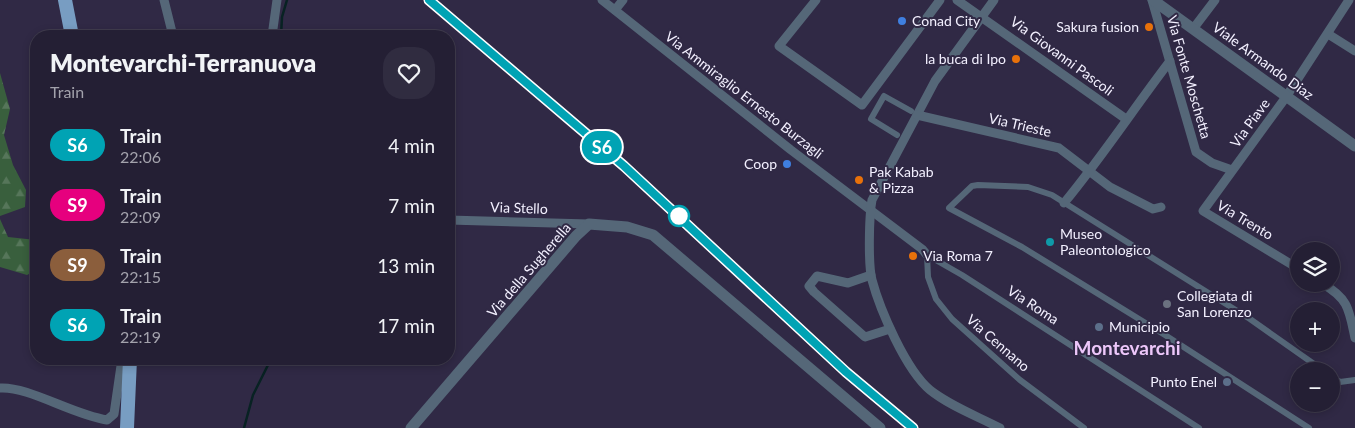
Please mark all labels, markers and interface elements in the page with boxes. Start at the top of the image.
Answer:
place label: Conad City [912,12,981,29]
street label: Via Giovanni Pascoli [1007,12,1117,99]
street label: Via Fonte Moschetta [1164,13,1215,140]
marker: Conad City [896,15,908,27]
place label: Sakura fusion [1056,18,1139,35]
street label: Viale Armando Diaz [1209,18,1317,103]
marker: Sakura fusion [1143,21,1155,33]
street label: Via Ammiraglio Ernesto Burzagli [662,28,827,162]
button: heart [383,47,435,99]
text: Montevarchi-Terranuova [50,48,316,77]
place label: la buca di Ipo [925,50,1006,67]
marker: la buca di Ipo [1010,53,1022,65]
text: Train [50,82,84,101]
street label: Via Piave [1226,95,1273,150]
street label: Via Trieste [987,109,1053,140]
text: Train [120,124,162,147]
line badge: S6 [580,131,624,163]
text: S6 [67,134,88,156]
text: 4 min [388,134,435,157]
text: S6 [592,136,612,158]
text: 22:06 [120,147,161,166]
place label: Coop [744,155,777,172]
marker: Coop [781,158,793,170]
place label: Pak Kabab & Pizza [869,163,934,196]
marker: Pak Kabab & Pizza [853,174,865,186]
text: Train [120,184,162,207]
text: S9 [67,194,88,216]
text: 7 min [388,194,435,217]
street label: Via Trento [1214,196,1276,243]
street label: Via Stello [490,198,548,217]
unlabelled marker [668,205,690,227]
text: 22:09 [120,207,161,226]
street label: Via della Sugherella [483,219,574,320]
place label: Museo Paleontologico [1060,225,1151,258]
marker: Museo Paleontologico [1044,236,1056,248]
map controls [1290,242,1340,412]
button: layers [1290,242,1340,292]
text: Train [120,244,162,267]
place label: Via Roma 7 [923,247,993,264]
marker: Via Roma 7 [907,250,919,262]
text: S9 [67,254,88,276]
text: 13 min [377,254,435,277]
text: 22:15 [120,267,161,286]
street label: Via Roma [1004,282,1062,328]
place label: Collegiata di San Lorenzo [1177,287,1252,320]
marker: Collegiata di San Lorenzo [1161,298,1173,310]
button: + [1290,302,1340,352]
text: Train [120,304,162,327]
street label: Via Cennano [963,311,1033,375]
text: S6 [67,314,88,336]
text: 17 min [377,314,435,337]
place label: Municipio [1109,318,1170,335]
marker: Municipio [1093,321,1105,333]
text: 22:19 [120,327,161,346]
district label: Montevarchi [1074,336,1181,359]
button: − [1290,362,1340,412]
place label: Punto Enel [1150,373,1217,390]
marker: Punto Enel [1221,376,1233,388]

